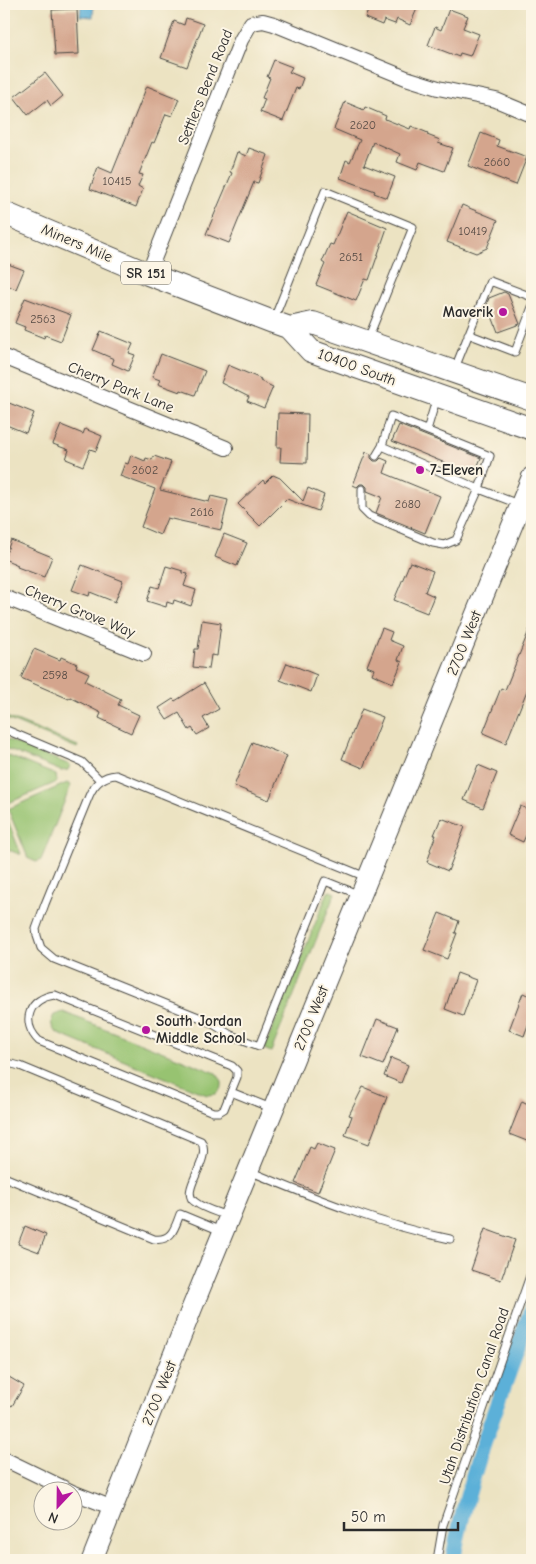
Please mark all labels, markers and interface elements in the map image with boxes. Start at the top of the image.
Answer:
street label: Settlers Bend Road [174,27,236,147]
house number: 2620 [350,118,376,132]
house number: 2660 [484,155,510,169]
house number: 10415 [102,174,132,188]
street label: Miners Mile [39,220,116,266]
house number: 10419 [459,224,488,238]
house number: 2651 [339,250,363,264]
road number: SR 151 [121,262,171,284]
place label: Maverik [443,303,494,321]
marker: Maverik [497,306,509,318]
house number: 2563 [30,312,56,326]
street label: 10400 South [315,345,399,389]
street label: Cherry Park Lane [65,358,177,417]
place label: 7-Eleven [430,461,483,479]
house number: 2602 [132,463,158,477]
marker: 7-Eleven [414,464,426,476]
house number: 2680 [395,497,421,511]
house number: 2616 [190,505,214,519]
street label: Cherry Grove Way [22,581,138,641]
street label: 2700 West [443,607,485,678]
house number: 2598 [42,668,68,682]
street label: 2700 West [290,982,332,1053]
place label: South Jordan Middle School [156,1012,246,1047]
marker: South Jordan Middle School [140,1024,152,1036]
street label: Utah Distribution Canal Road [435,1305,513,1487]
street label: 2700 West [138,1357,180,1428]
north arrow [32,1482,82,1532]
scale bar [344,1499,457,1531]
text: N [46,1508,61,1527]
text: 50 m [351,1508,386,1526]

